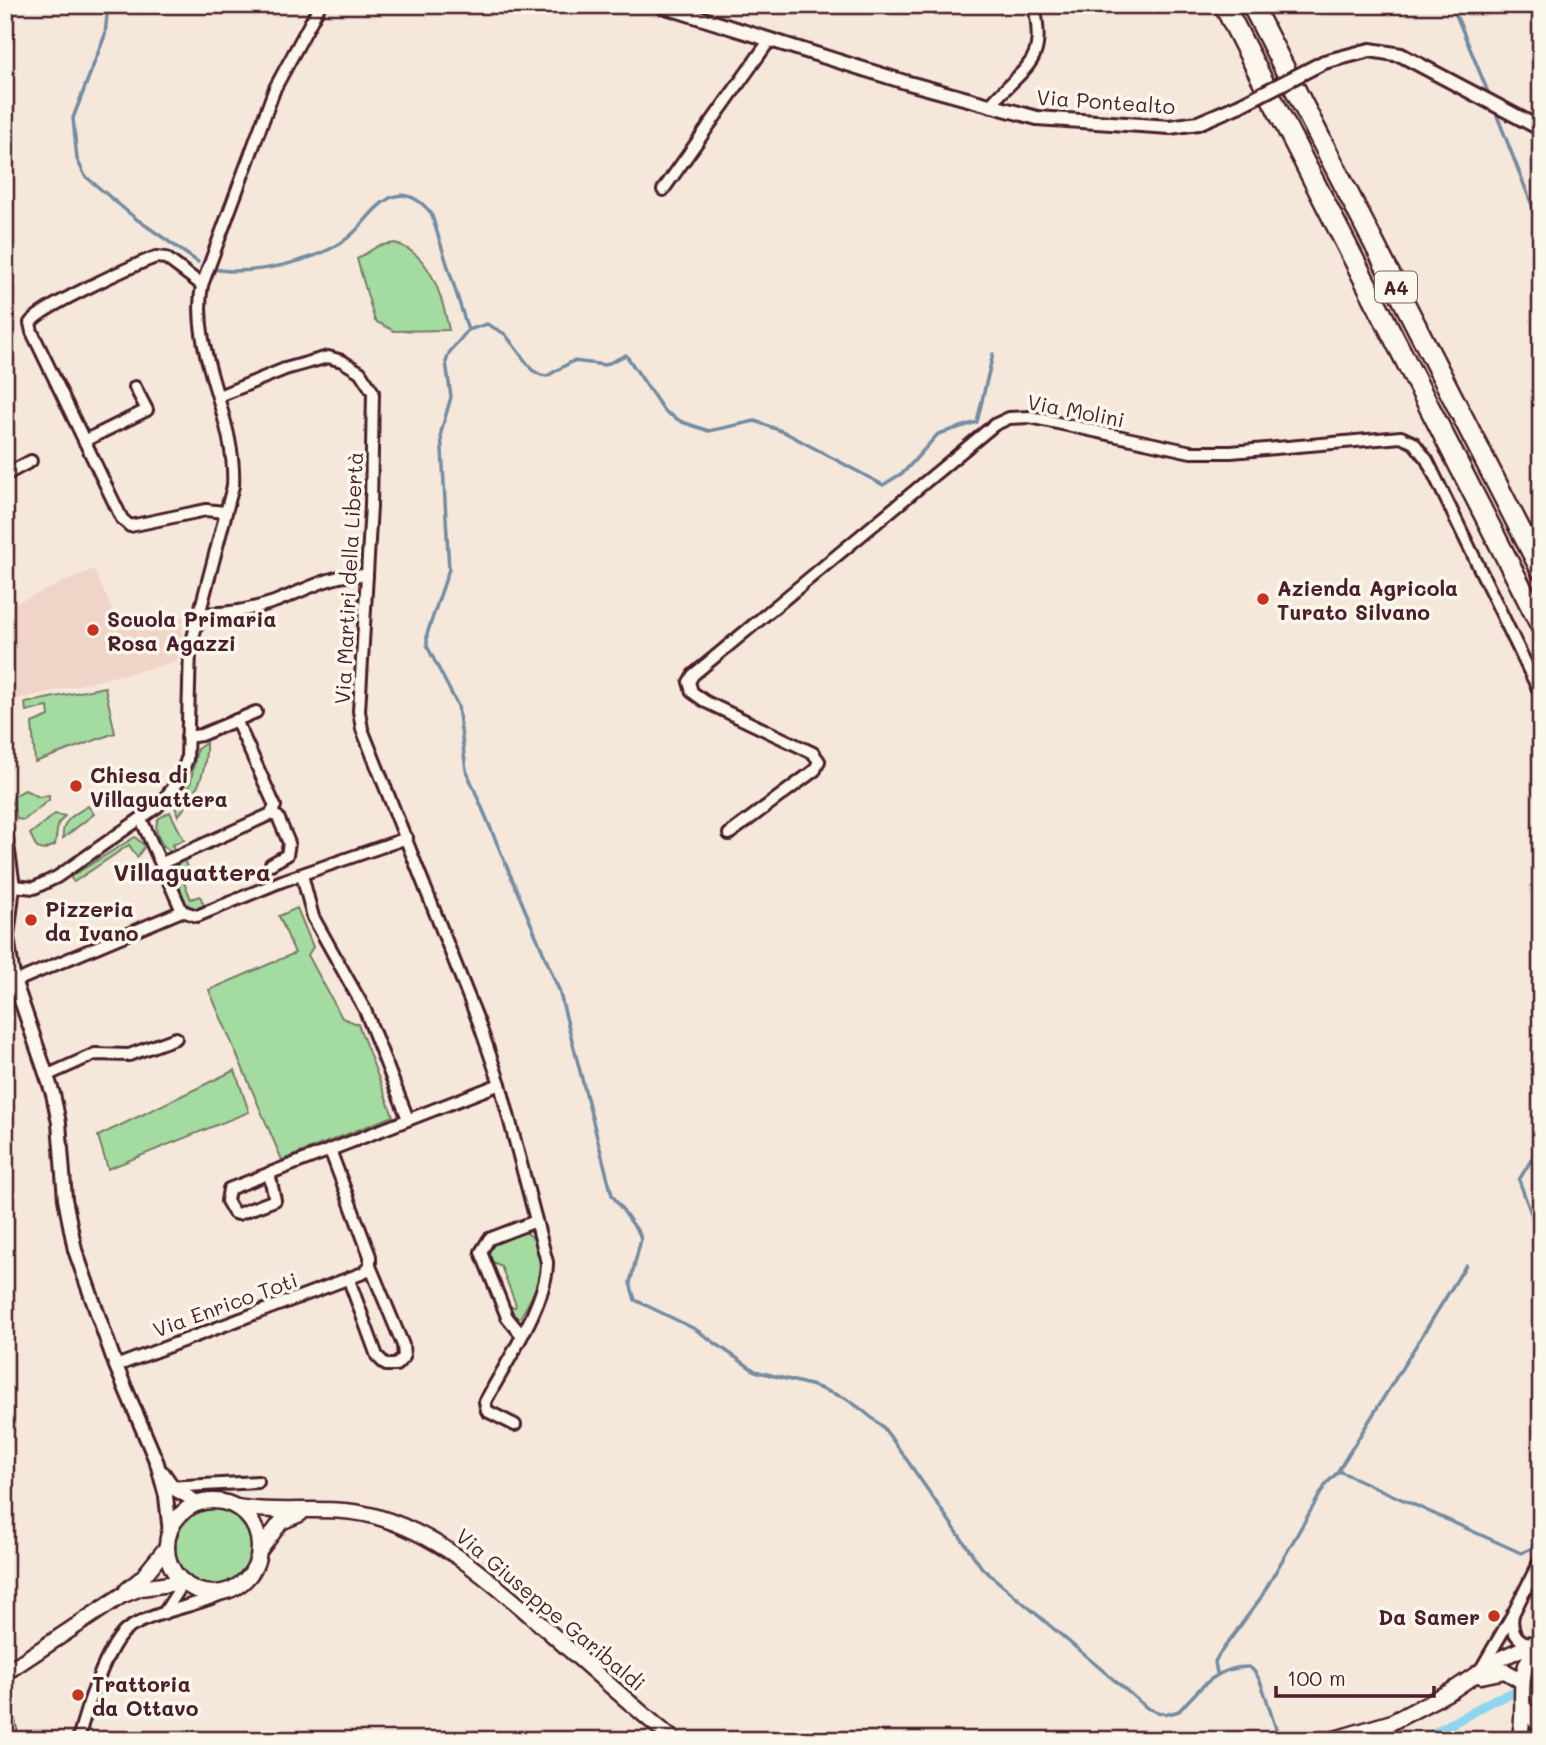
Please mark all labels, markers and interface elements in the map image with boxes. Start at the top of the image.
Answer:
street label: Via Pontealto [1036,83,1176,119]
road number: A4 [1375,272,1417,302]
street label: Via Molini [1025,387,1127,433]
street label: Via Martiri della Libertà [328,451,368,705]
place label: Azienda Agricola Turato Silvano [1277,574,1458,625]
marker: Azienda Agricola Turato Silvano [1255,591,1271,607]
place label: Scuola Primaria Rosa Agazzi [107,605,277,656]
marker: Scuola Primaria Rosa Agazzi [85,622,101,638]
place label: Chiesa di Villaguattera [90,761,228,812]
marker: Chiesa di Villaguattera [68,778,84,794]
district label: Villaguattera [113,856,271,887]
place label: Pizzeria da Ivano [45,895,139,946]
marker: Pizzeria da Ivano [23,912,39,928]
street label: Via Enrico Toti [149,1265,301,1343]
street label: Via Giuseppe Garibaldi [451,1522,651,1696]
place label: Da Samer [1378,1603,1480,1630]
marker: Da Samer [1486,1608,1502,1624]
scale bar [1276,1654,1434,1698]
text: 100 m [1287,1664,1346,1691]
place label: Trattoria da Ottavo [92,1670,199,1721]
marker: Trattoria da Ottavo [70,1687,86,1703]

